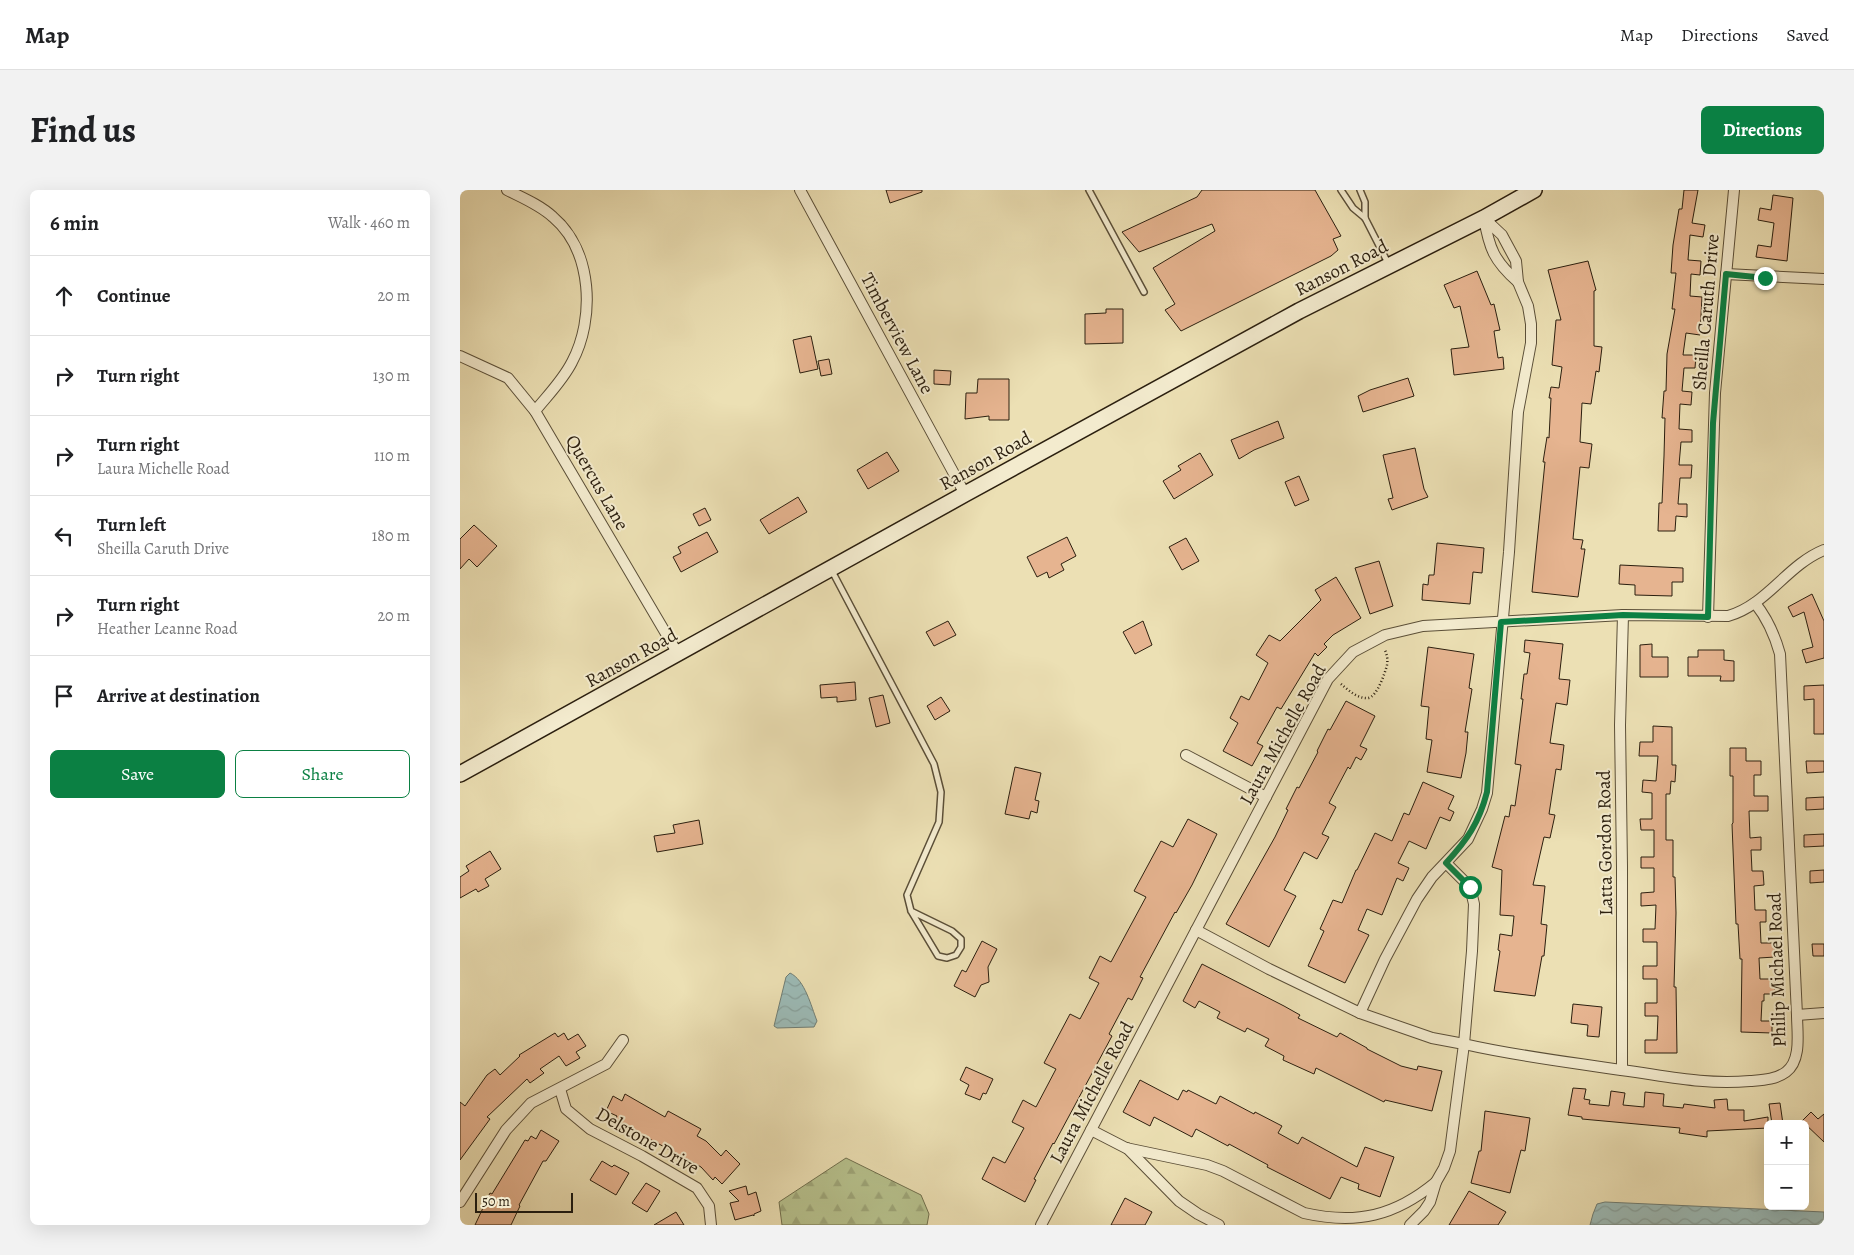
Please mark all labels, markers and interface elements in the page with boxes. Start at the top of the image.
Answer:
text: Map [25,19,69,51]
text: Map [1620,23,1653,47]
text: Directions [1681,23,1758,47]
text: Saved [1786,23,1829,47]
text: Find us [30,106,136,154]
button: Directions [1701,106,1824,154]
text: 6 min [50,209,99,237]
text: Walk · 460 m [328,212,410,234]
street label: Ranson Road [1290,233,1393,302]
street label: Sheilla Caruth Drive [1686,233,1726,391]
route end [1754,267,1777,290]
street label: Timberview Lane [854,268,940,399]
icon: ahead [50,282,78,310]
text: Continue [97,283,171,309]
text: 20 m [377,285,410,307]
icon: right [50,362,78,390]
text: Turn right [97,363,179,389]
text: 130 m [373,365,410,387]
street label: Ranson Road [935,425,1037,497]
street label: Quercus Lane [559,430,635,535]
text: Turn right [97,432,179,458]
icon: right [50,442,78,470]
text: 110 m [374,445,410,467]
text: Laura Michelle Road [97,458,230,480]
text: Turn left [97,512,166,538]
icon: left [50,522,78,550]
text: 180 m [372,525,410,547]
text: Sheilla Caruth Drive [97,538,229,560]
text: Turn right [97,592,179,618]
icon: right [50,602,78,630]
text: 20 m [377,605,410,627]
text: Heather Leanne Road [97,618,238,640]
street label: Ranson Road [581,622,683,694]
street label: Laura Michelle Road [1233,659,1333,810]
icon: arrive [50,682,78,710]
text: Arrive at destination [97,683,260,709]
button: Save [50,750,225,798]
button: Share [235,750,410,798]
street label: Latta Gordon Road [1591,769,1619,916]
route start [1459,876,1482,899]
street label: Philip Michael Road [1761,891,1793,1048]
street label: Laura Michelle Road [1043,1016,1141,1168]
street label: Delstone Drive [591,1101,704,1181]
map controls [1764,1120,1809,1210]
button: + [1764,1120,1809,1165]
button: − [1764,1165,1809,1210]
scale bar [475,1190,572,1213]
text: 50 m [482,1192,510,1211]

